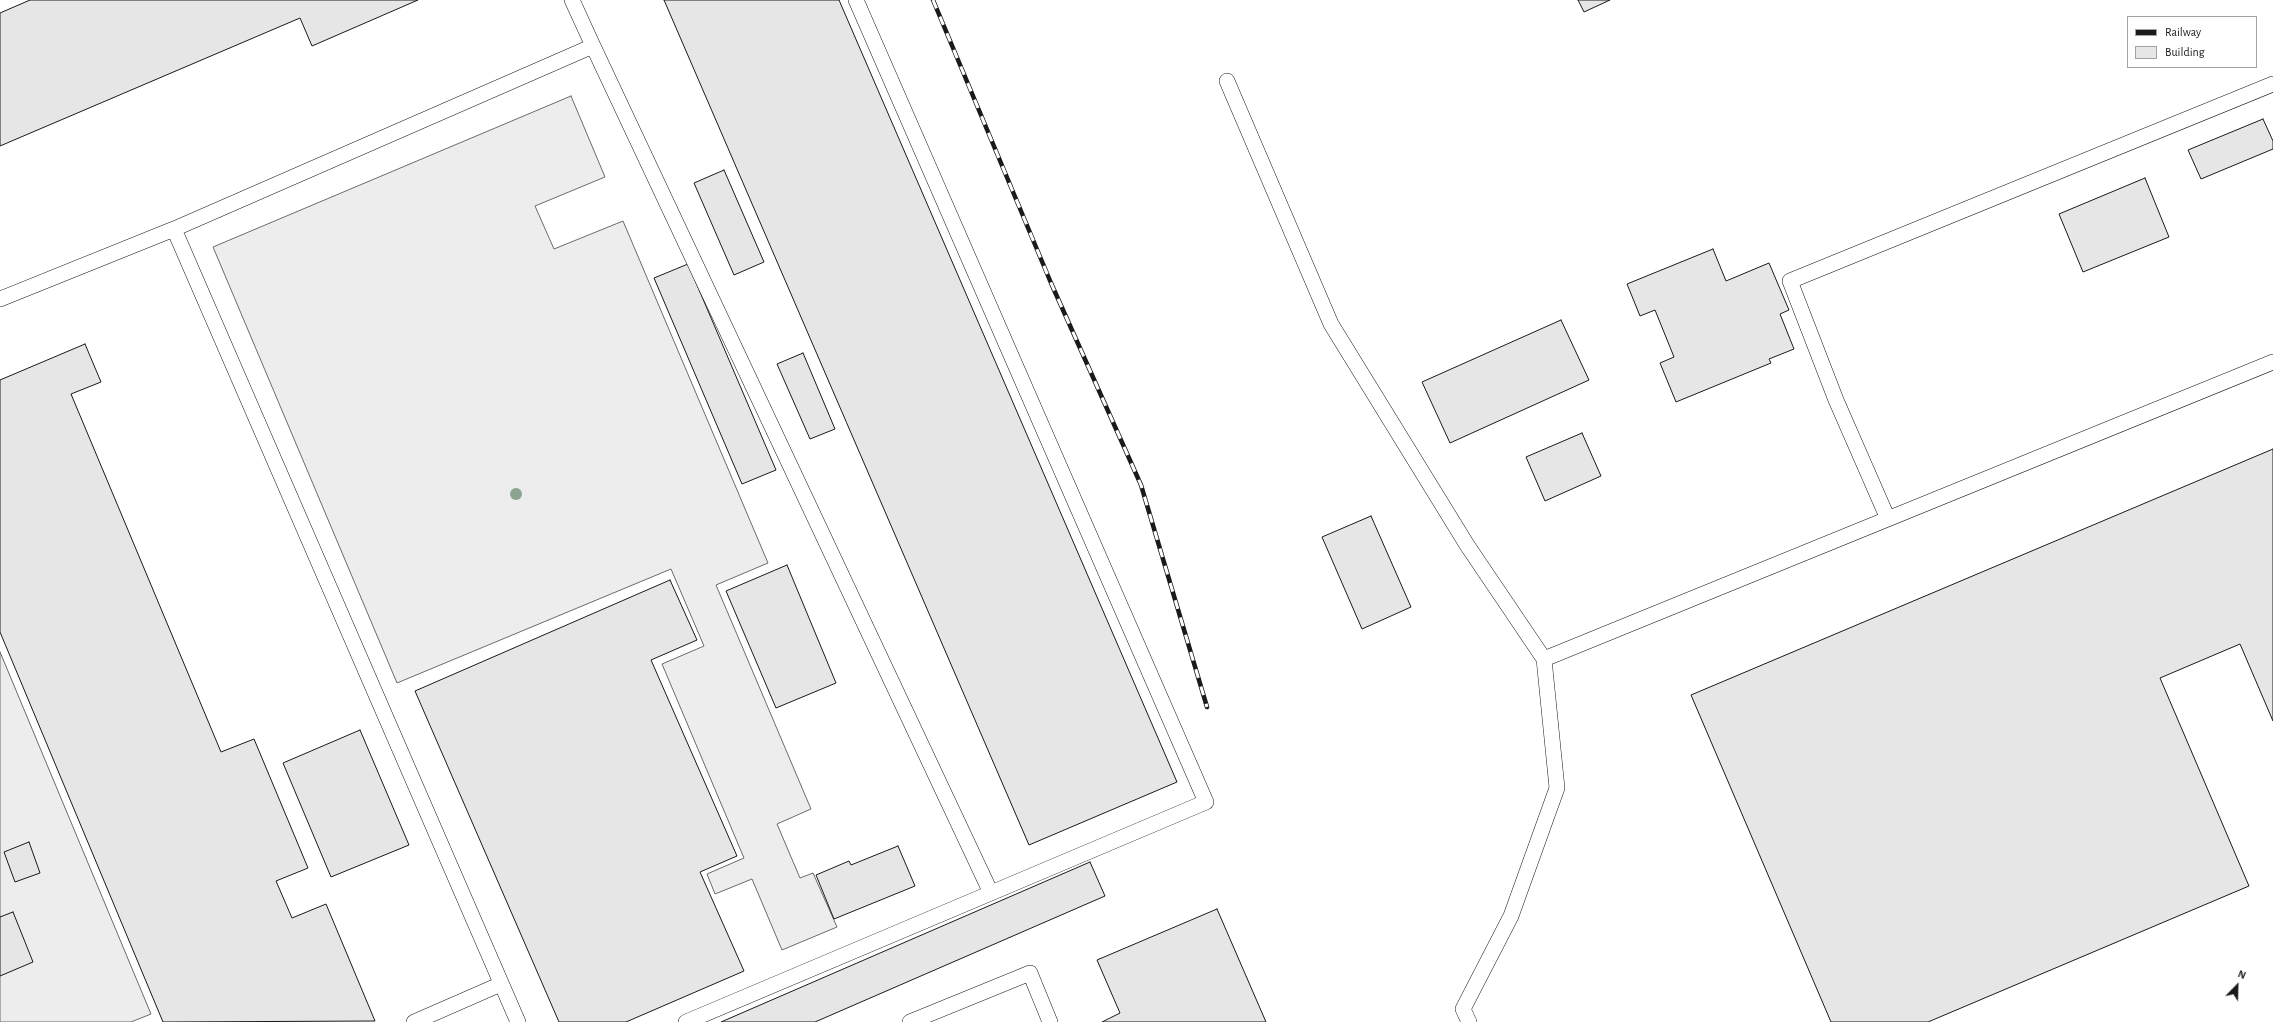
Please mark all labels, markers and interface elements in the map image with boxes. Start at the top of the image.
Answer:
legend [2127,16,2257,68]
text: Railway [2165,26,2201,38]
text: Building [2165,46,2205,58]
north arrow [2217,966,2257,1006]
text: N [2236,968,2248,981]

